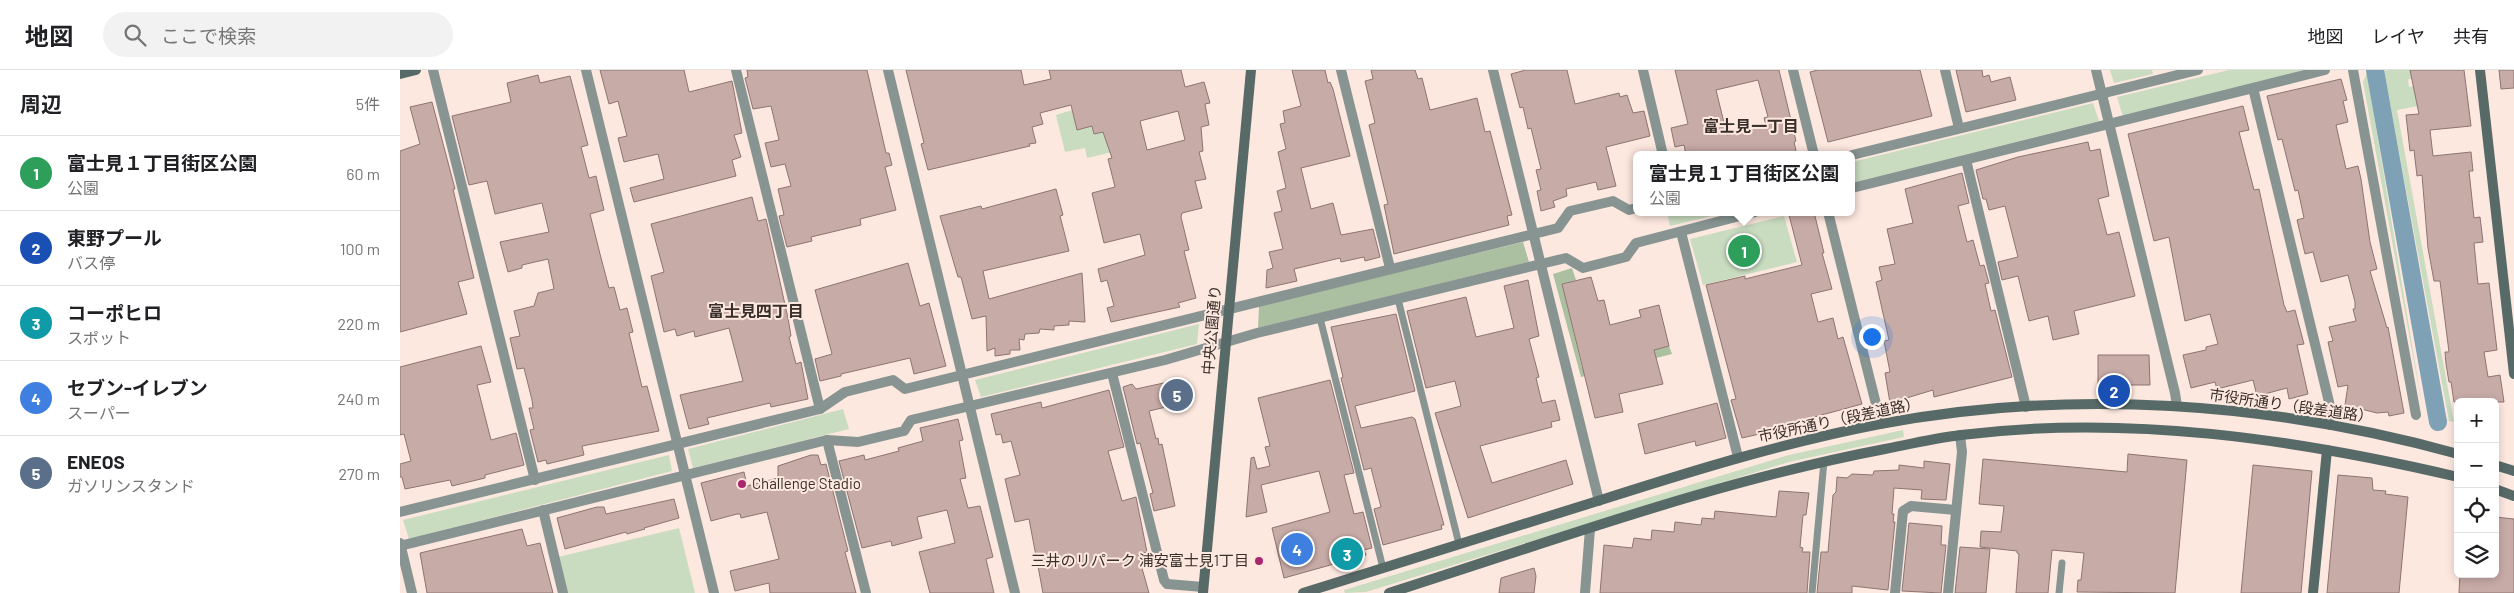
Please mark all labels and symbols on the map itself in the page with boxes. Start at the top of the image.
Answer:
district label: 富士見一丁目 [1703,116,1799,135]
pin: 1 [1728,232,1760,270]
street label: 中央公園通り [1198,284,1224,376]
district label: 富士見四丁目 [708,301,804,320]
your location [1859,324,1885,350]
pin: 2 [2098,372,2130,410]
pin: 5 [1161,376,1193,414]
street label: 市役所通り（段差道路） [2208,385,2374,425]
street label: 市役所通り（段差道路） [1756,393,1921,445]
place label: Challenge Stadio [752,474,861,492]
marker: Challenge Stadio [736,478,748,490]
pin: 4 [1281,530,1313,568]
pin: 3 [1331,535,1363,573]
place label: 三井のリパーク 浦安富士見1丁目 [1031,551,1249,569]
marker: 三井のリパーク 浦安富士見1丁目 [1253,555,1265,567]

